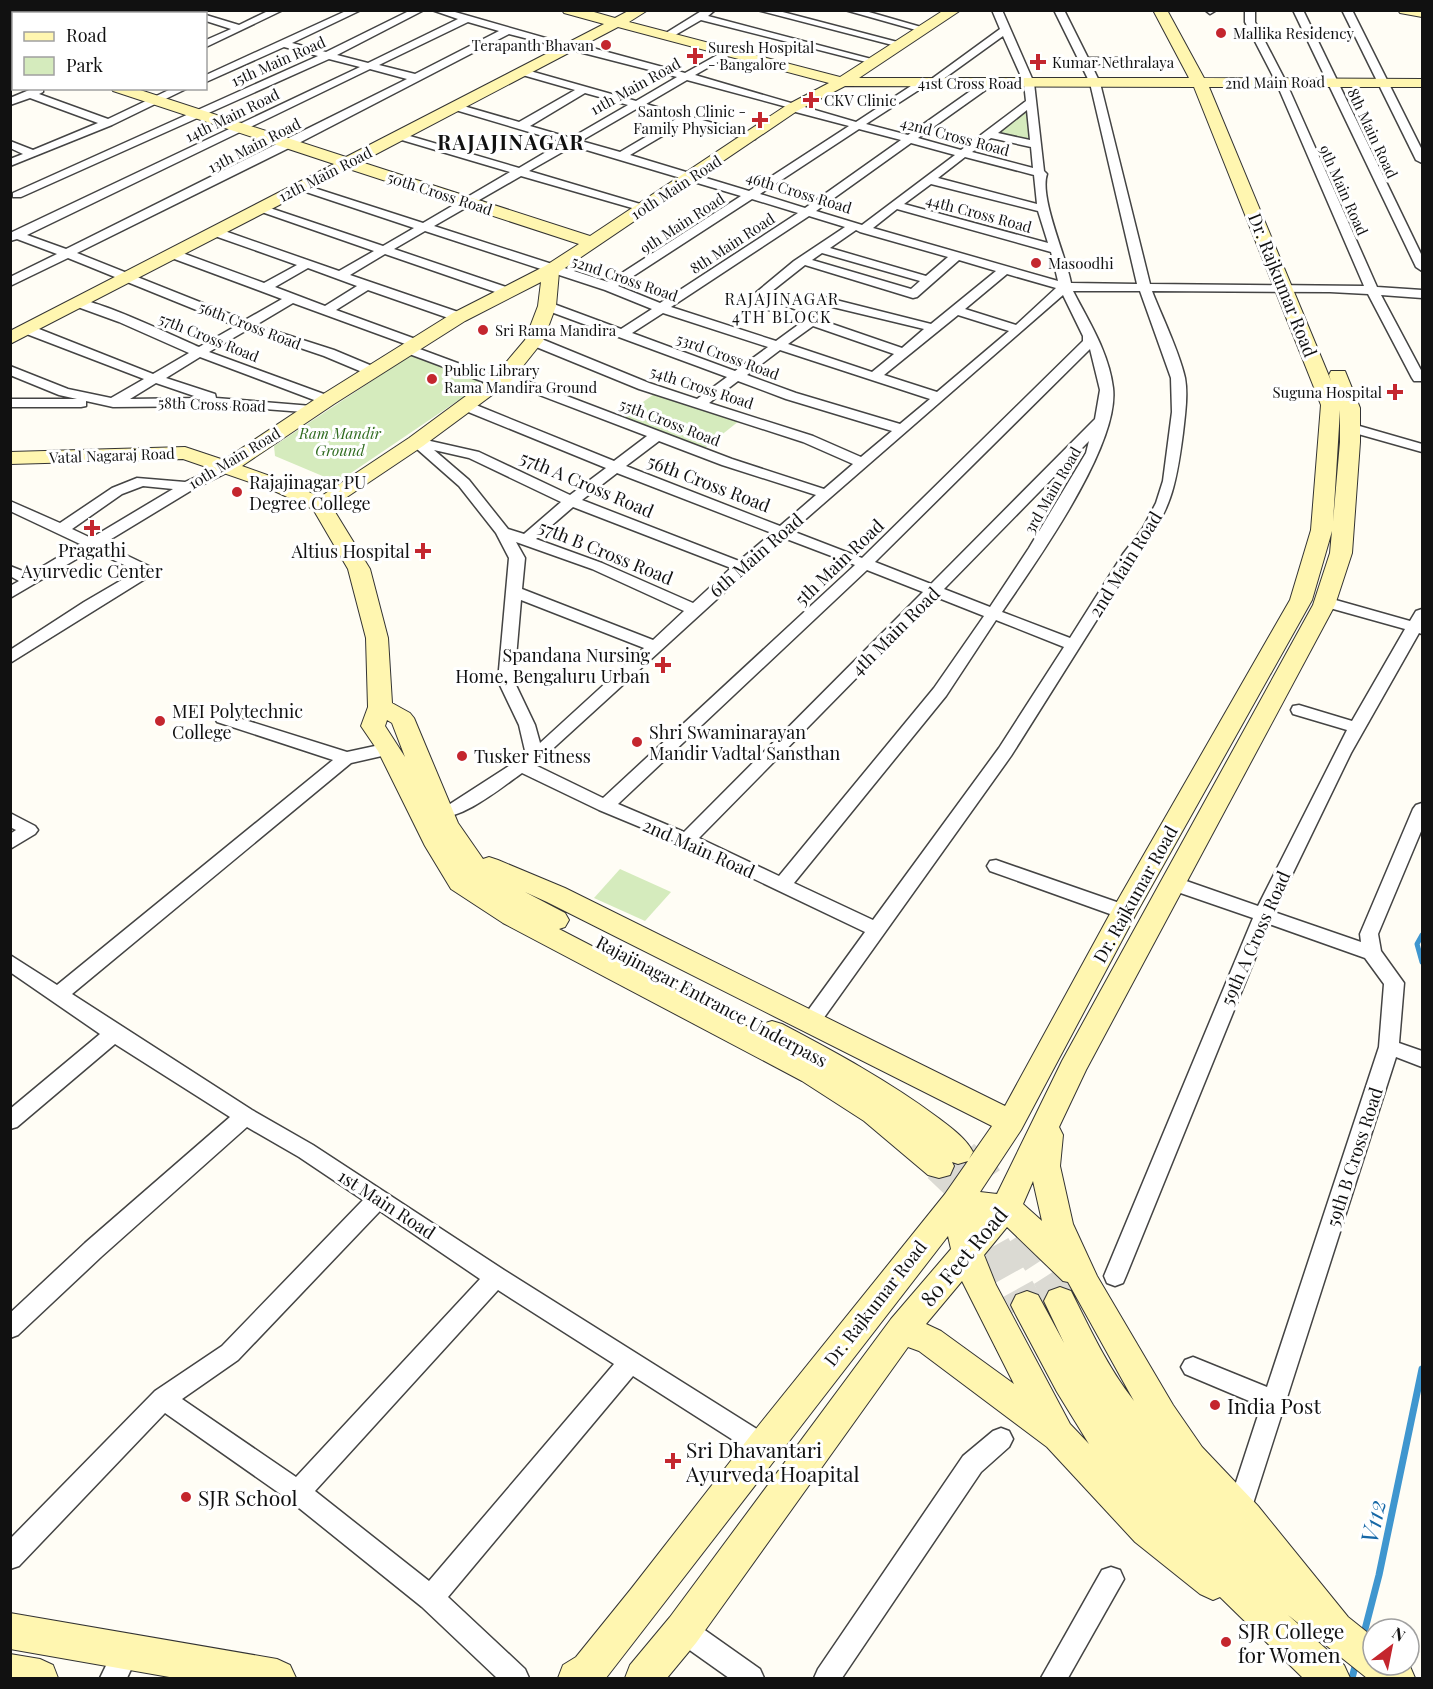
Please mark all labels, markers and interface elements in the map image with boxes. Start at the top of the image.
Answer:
legend [12,12,207,90]
text: Road [66,23,107,47]
place label: Mallika Residency [1233,23,1355,43]
marker: Mallika Residency [1214,26,1228,40]
street label: 15th Main Road [228,31,329,91]
place label: Terapanth Bhavan [471,35,594,55]
place label: Suresh Hospital - Bangalore [708,37,814,74]
marker: Terapanth Bhavan [599,38,613,52]
marker: Suresh Hospital - Bangalore [686,47,704,65]
place label: Kumar Nethralaya [1052,52,1175,72]
text: Park [66,53,103,77]
street label: 11th Main Road [586,53,684,119]
marker: Kumar Nethralaya [1029,53,1047,71]
street label: 2nd Main Road [1225,71,1326,93]
street label: 41st Cross Road [918,73,1023,93]
street label: 14th Main Road [182,83,283,146]
street label: 8th Main Road [1343,85,1403,182]
place label: CKV Clinic [824,90,896,110]
marker: CKV Clinic [802,91,820,109]
place label: Santosh Clinic - Family Physician [633,101,746,138]
marker: Santosh Clinic - Family Physician [751,111,769,129]
street label: 42nd Cross Road [898,112,1012,160]
street label: 13th Main Road [204,113,304,177]
district label: RAJAJINAGAR [437,128,585,155]
street label: 12th Main Road [275,142,375,206]
street label: 9th Main Road [1315,142,1373,239]
street label: 10th Main Road [627,150,725,224]
street label: 46th Cross Road [744,166,854,218]
street label: 50th Cross Road [385,167,495,219]
street label: 9th Main Road [636,188,728,258]
street label: 44th Cross Road [924,189,1034,237]
street label: 8th Main Road [686,208,778,278]
street label: Dr. Rajkumar Road [1243,209,1323,361]
street label: 52nd Cross Road [569,250,681,306]
place label: Masoodhi [1048,253,1114,273]
marker: Masoodhi [1029,256,1043,270]
district label: RAJAJINAGAR 4TH BLOCK [724,288,840,327]
street label: 56th Cross Road [196,296,304,354]
street label: 57th Cross Road [156,308,262,366]
place label: Sri Rama Mandira [495,320,617,340]
marker: Sri Rama Mandira [476,323,490,337]
street label: 53rd Cross Road [674,328,782,384]
place label: Public Library Rama Mandira Ground [444,360,598,397]
street label: 54th Cross Road [648,361,757,413]
marker: Public Library Rama Mandira Ground [425,372,439,386]
place label: Suguna Hospital [1272,382,1382,402]
marker: Suguna Hospital [1386,383,1404,401]
street label: 58th Cross Road [158,392,267,416]
street label: 55th Cross Road [617,394,724,451]
street label: 10th Main Road [184,422,284,493]
park label: Ram Mandir Ground [298,423,382,460]
street label: Vatal Nagaraj Road [48,443,175,467]
street label: 3rd Main Road [1019,443,1085,537]
street label: 57th A Cross Road [517,445,658,523]
street label: 56th Cross Road [644,449,774,518]
place label: Rajajinagar PU Degree College [249,470,371,515]
marker: Rajajinagar PU Degree College [230,485,244,499]
street label: 2nd Main Road [1083,506,1167,621]
street label: 6th Main Road [704,507,808,602]
street label: 5th Main Road [789,513,889,611]
street label: 57th B Cross Road [535,514,677,590]
marker: Pragathi Ayurvedic Center [83,519,101,537]
place label: Pragathi Ayurvedic Center [20,538,163,583]
place label: Altius Hospital [290,539,410,563]
marker: Altius Hospital [414,542,432,560]
street label: 4th Main Road [845,581,945,681]
place label: Spandana Nursing Home, Bengaluru Urban [455,643,650,688]
marker: Spandana Nursing Home, Bengaluru Urban [654,656,672,674]
place label: MEI Polytechnic College [172,699,303,744]
marker: MEI Polytechnic College [153,714,167,728]
place label: Shri Swaminarayan Mandir Vadtal Sansthan [649,720,841,765]
marker: Shri Swaminarayan Mandir Vadtal Sansthan [630,735,644,749]
place label: Tusker Fitness [474,744,591,768]
marker: Tusker Fitness [455,749,469,763]
street label: 2nd Main Road [639,813,759,884]
street label: Dr. Rajkumar Road [1087,821,1183,967]
street label: 59th A Cross Road [1215,867,1296,1009]
street label: Rajajinagar Entrance Underpass [592,930,832,1072]
street label: 59th B Cross Road [1320,1084,1388,1230]
street label: 1st Main Road [334,1164,441,1245]
street label: 80 Feet Road [913,1200,1013,1312]
street label: Dr. Rajkumar Road [818,1235,932,1371]
place label: India Post [1227,1391,1321,1419]
marker: India Post [1208,1398,1222,1412]
place label: Sri Dhavantari Ayurveda Hoapital [685,1435,859,1487]
marker: Sri Dhavantari Ayurveda Hoapital [664,1452,682,1470]
place label: SJR School [198,1483,297,1511]
marker: SJR School [179,1490,193,1504]
water label: V112 [1352,1496,1392,1546]
place label: SJR College for Women [1238,1616,1344,1668]
north arrow [1361,1617,1421,1677]
text: N [1389,1622,1410,1646]
marker: SJR College for Women [1219,1635,1233,1649]

